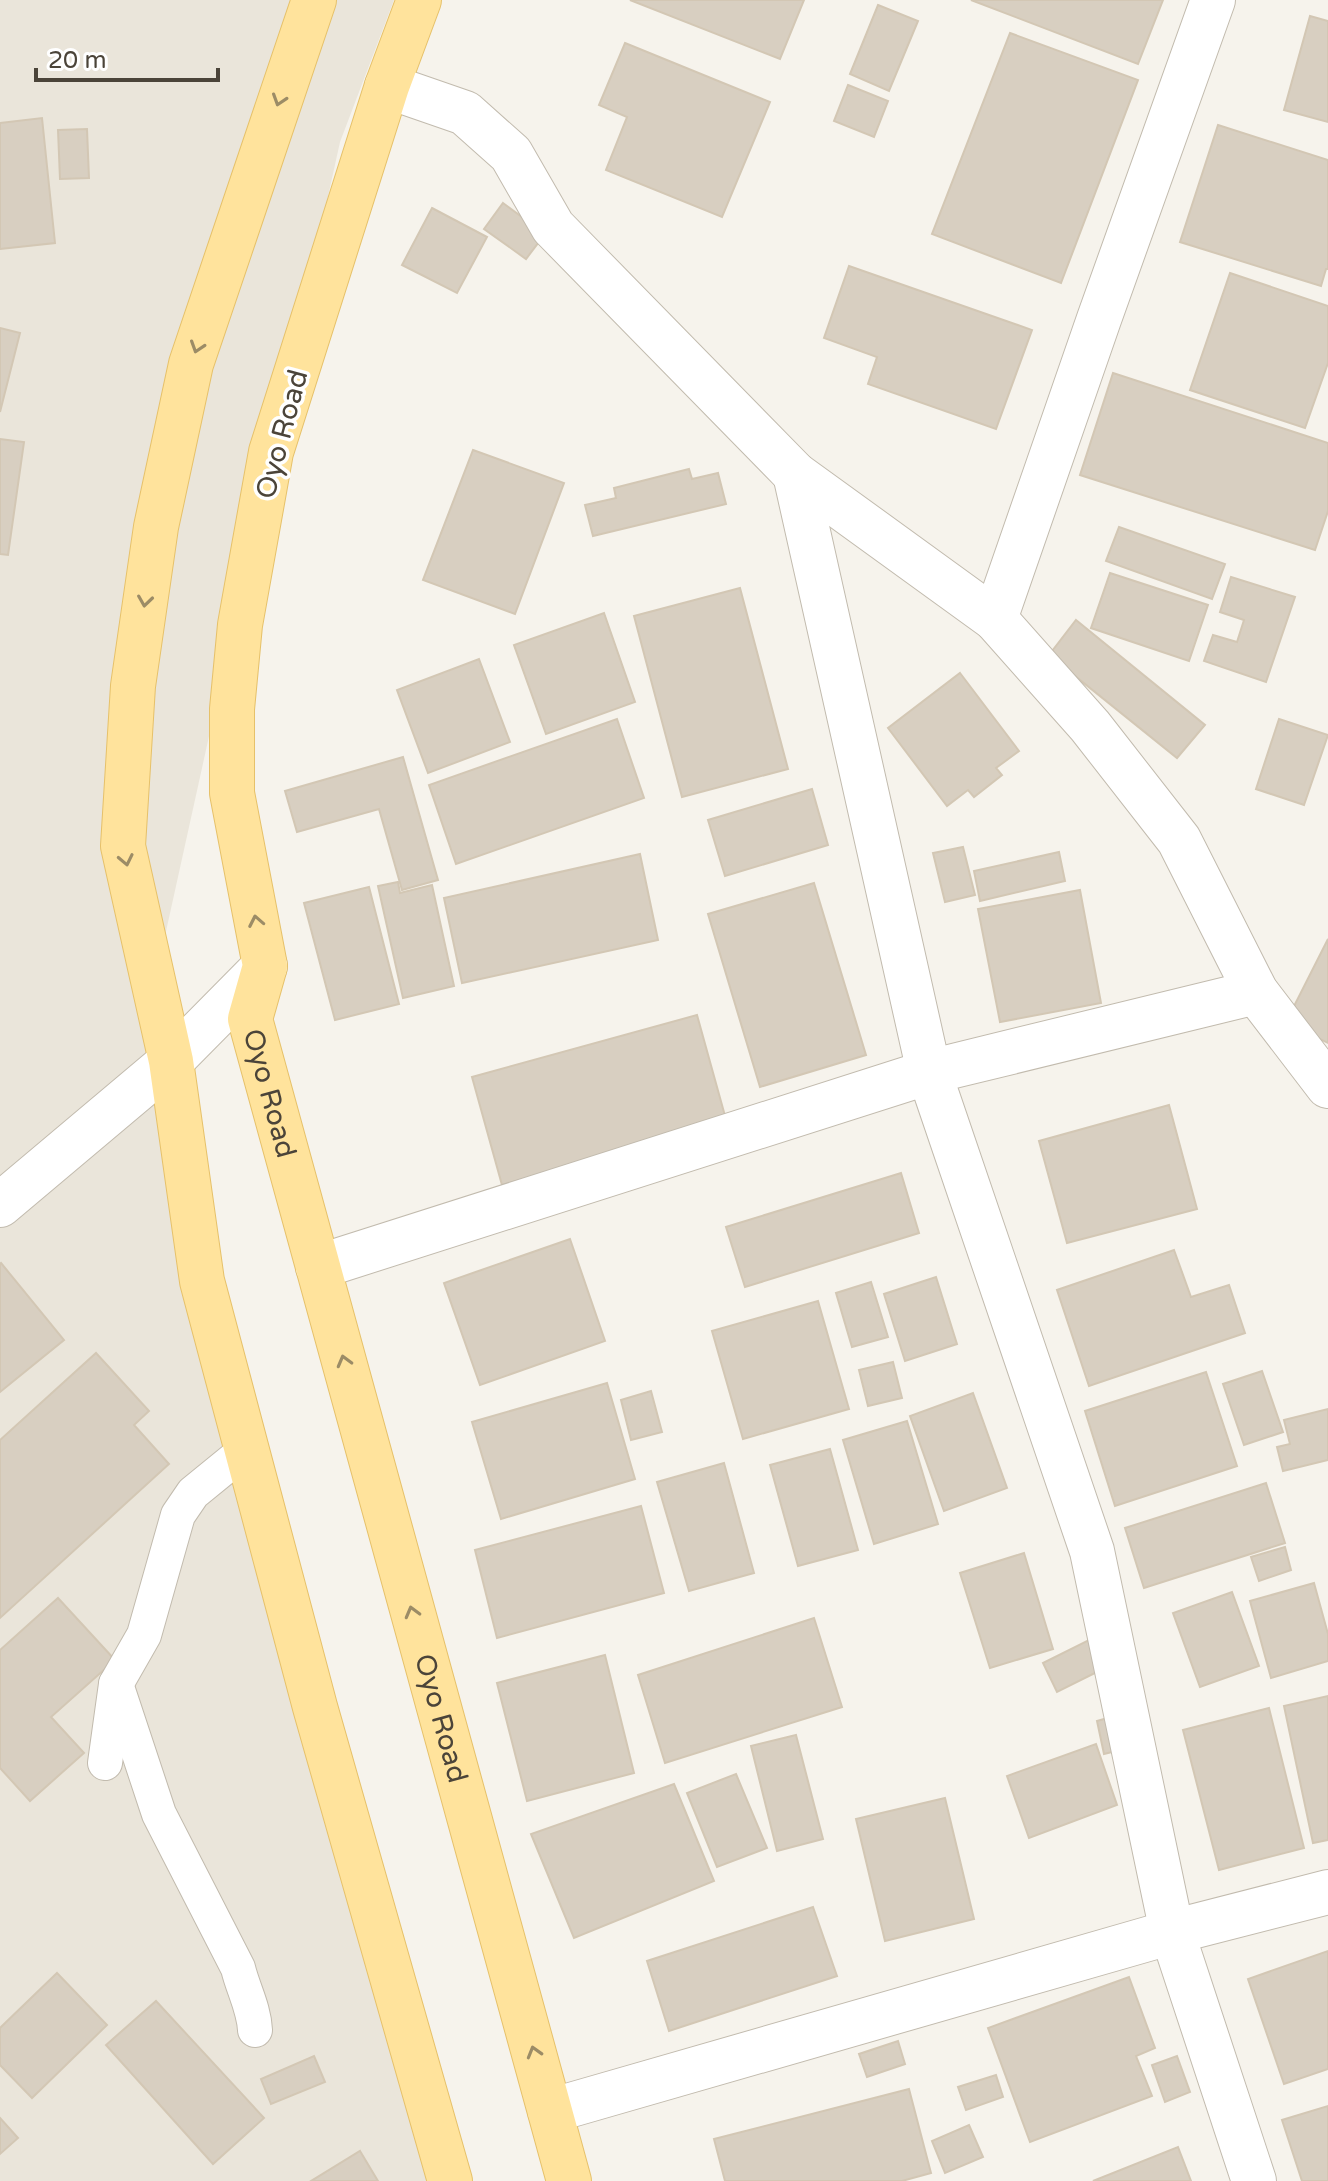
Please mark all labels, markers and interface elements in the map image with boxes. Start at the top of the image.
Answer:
scale bar [36,32,218,82]
text: 20 m [48,46,106,75]
one-way arrow [272,92,288,106]
one-way arrow [190,339,206,353]
street label: Oyo Road [248,366,316,503]
one-way arrow [137,595,154,608]
one-way arrow [117,853,134,866]
one-way arrow [248,915,265,928]
street label: Oyo Road [236,1025,303,1162]
one-way arrow [336,1355,353,1369]
one-way arrow [405,1606,422,1620]
street label: Oyo Road [407,1650,475,1787]
one-way arrow [526,2045,543,2059]

